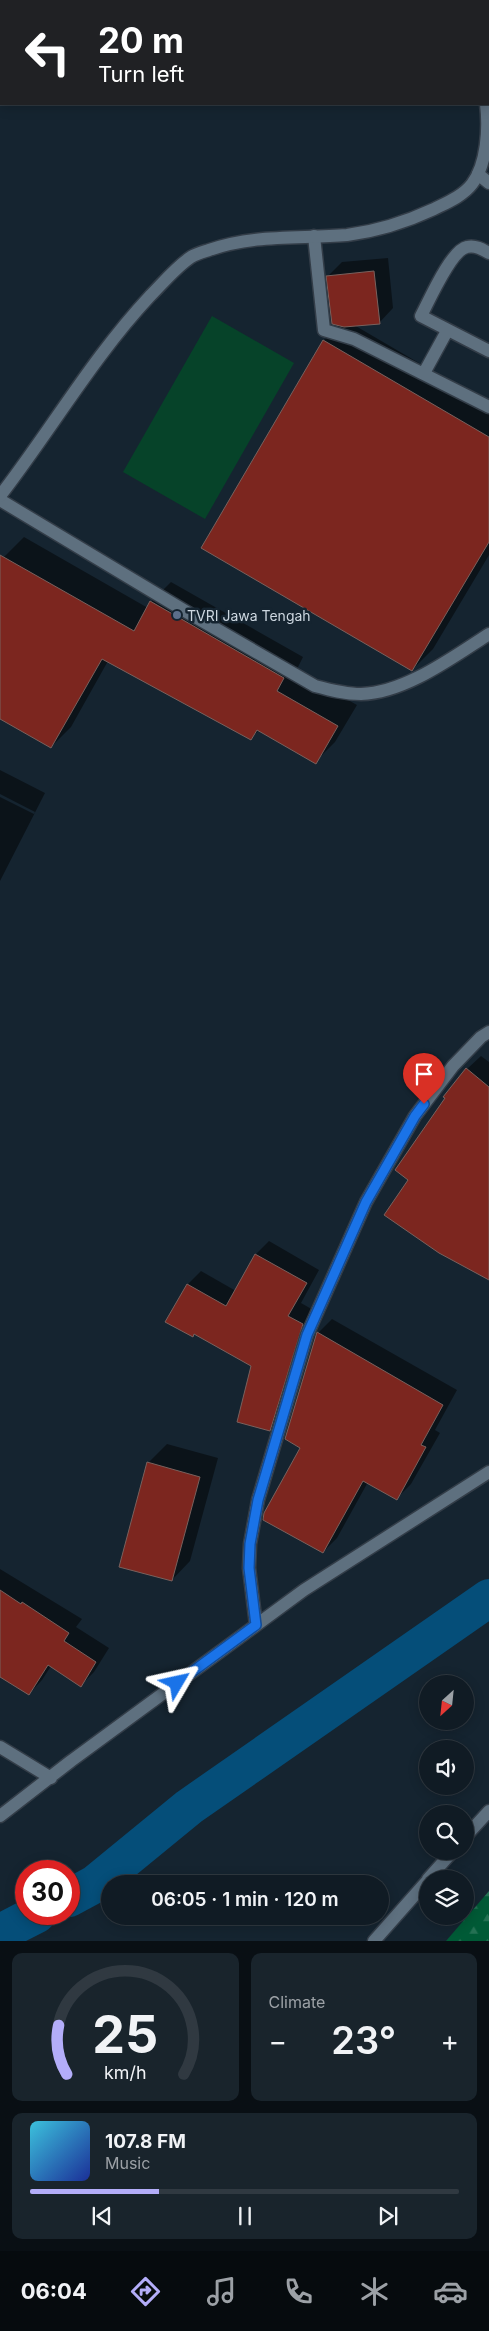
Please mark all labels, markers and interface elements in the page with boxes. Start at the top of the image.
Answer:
text: 20 m [98,19,184,61]
icon: left [15,20,80,85]
text: Turn left [98,61,184,87]
place label: TVRI Jawa Tengah [187,607,311,624]
marker: TVRI Jawa Tengah [171,609,183,621]
pin [403,1053,445,1104]
icon: arrive [410,1060,438,1088]
position arrow [150,1656,202,1708]
north arrow [419,1675,474,1730]
map controls [419,1675,474,1925]
button: sound [419,1740,474,1795]
button: search [419,1805,474,1860]
speed limit sign: 30 [15,1860,80,1925]
button: layers [419,1870,474,1925]
text: 06:05 · 1 min · 120 m [151,1888,339,1911]
text: Climate [269,1992,325,2012]
text: 25 [92,2003,158,2066]
text: 23° [331,2017,396,2063]
text: − [269,2024,287,2058]
text: + [440,2024,459,2058]
text: km/h [104,2062,146,2083]
text: 107.8 FM [105,2130,186,2153]
text: Music [105,2153,150,2173]
icon: previous [88,2202,116,2230]
icon: pause [231,2202,259,2230]
icon: next [374,2202,402,2230]
icon: directions [128,2274,163,2309]
icon: music [204,2274,239,2309]
icon: phone [281,2274,316,2309]
icon: climate [357,2274,392,2309]
icon: car [433,2274,468,2309]
text: 06:04 [21,2278,87,2304]

